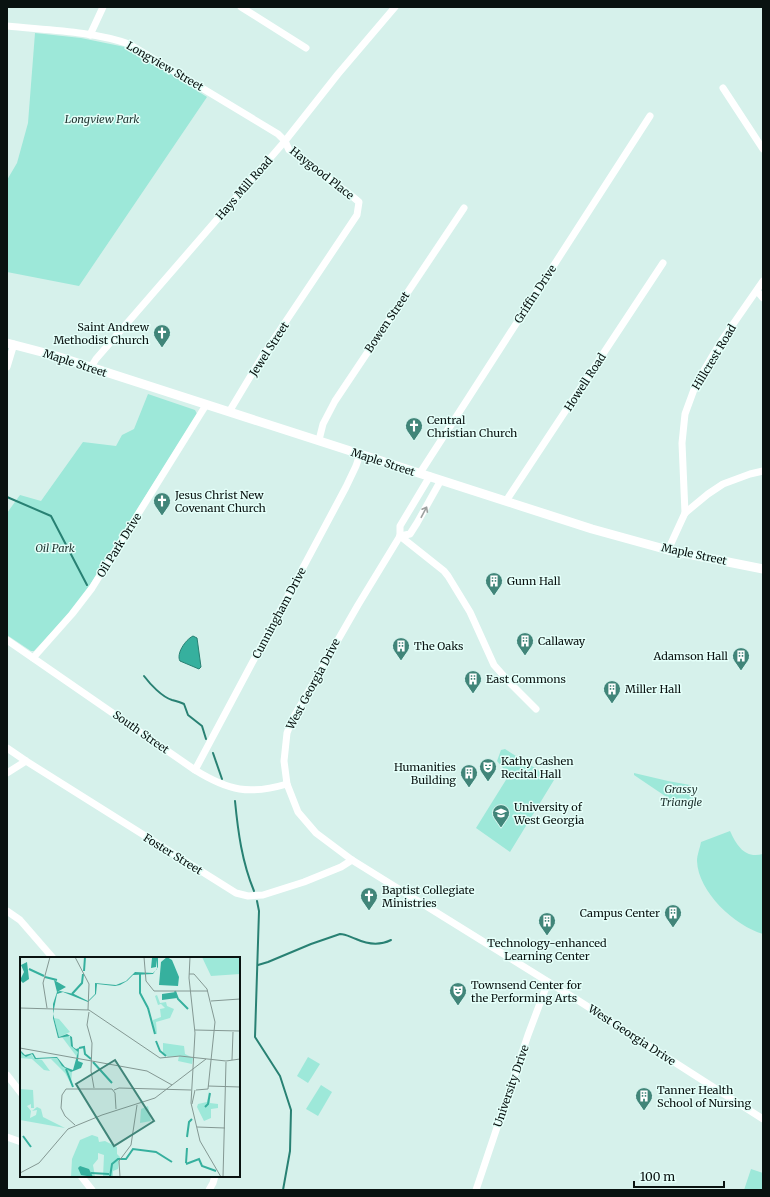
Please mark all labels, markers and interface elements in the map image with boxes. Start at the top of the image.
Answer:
street label: Longview Street [124,38,207,94]
park label: Longview Park [65,112,139,126]
street label: Haygood Place [287,144,357,202]
street label: Hays Mill Road [213,153,276,223]
street label: Griffin Drive [511,262,559,326]
street label: Bowen Street [362,288,413,355]
street label: Jewel Street [246,319,292,380]
place label: Saint Andrew Methodist Church [53,320,150,347]
street label: Hillcrest Road [689,321,739,392]
church icon: Saint Andrew Methodist Church [152,323,172,348]
street label: Maple Street [41,346,109,380]
street label: Howell Road [561,350,609,414]
place label: Central Christian Church [427,413,518,440]
church icon: Central Christian Church [404,416,424,441]
street label: Maple Street [349,445,417,479]
place label: Jesus Christ New Covenant Church [174,488,267,515]
church icon: Jesus Christ New Covenant Church [152,491,172,516]
one-way arrow [420,506,428,518]
street label: Oil Park Drive [94,510,144,580]
street label: Maple Street [660,540,729,568]
park label: Oil Park [35,541,75,555]
street label: Cunningham Drive [249,565,309,661]
building icon: Gunn Hall [484,571,504,596]
place label: Gunn Hall [507,574,561,588]
building icon: Callaway [515,631,535,656]
place label: Callaway [538,634,586,648]
street label: West Georgia Drive [283,636,343,733]
building icon: The Oaks [391,636,411,661]
place label: The Oaks [414,639,464,653]
building icon: Adamson Hall [731,646,751,671]
place label: Adamson Hall [653,649,729,663]
building icon: East Commons [463,669,483,694]
place label: East Commons [486,672,566,686]
building icon: Miller Hall [602,679,622,704]
place label: Miller Hall [625,682,682,696]
street label: South Street [110,708,172,757]
place label: Kathy Cashen Recital Hall [501,754,574,781]
theatre icon: Kathy Cashen Recital Hall [478,757,498,782]
place label: Humanities Building [394,760,456,787]
building icon: Humanities Building [459,763,479,788]
park label: Grassy Triangle [660,782,702,809]
place label: University of West Georgia [513,800,584,827]
school or university icon: University of West Georgia [491,803,511,828]
street label: Foster Street [141,830,206,878]
place label: Baptist Collegiate Ministries [382,883,475,910]
church icon: Baptist Collegiate Ministries [359,886,379,911]
building icon: Campus Center [663,903,683,928]
place label: Campus Center [580,906,660,920]
building icon: Technology-enhanced Learning Center [537,911,557,936]
place label: Technology-enhanced Learning Center [487,936,607,963]
inset map [20,957,240,1177]
place label: Townsend Center for the Performing Arts [471,978,582,1005]
theatre icon: Townsend Center for the Performing Arts [448,981,468,1006]
street label: West Georgia Drive [585,1001,678,1069]
street label: University Drive [490,1043,532,1129]
place label: Tanner Health School of Nursing [657,1083,751,1110]
building icon: Tanner Health School of Nursing [634,1086,654,1111]
scale bar [634,1163,724,1189]
text: 100 m [640,1169,675,1184]

